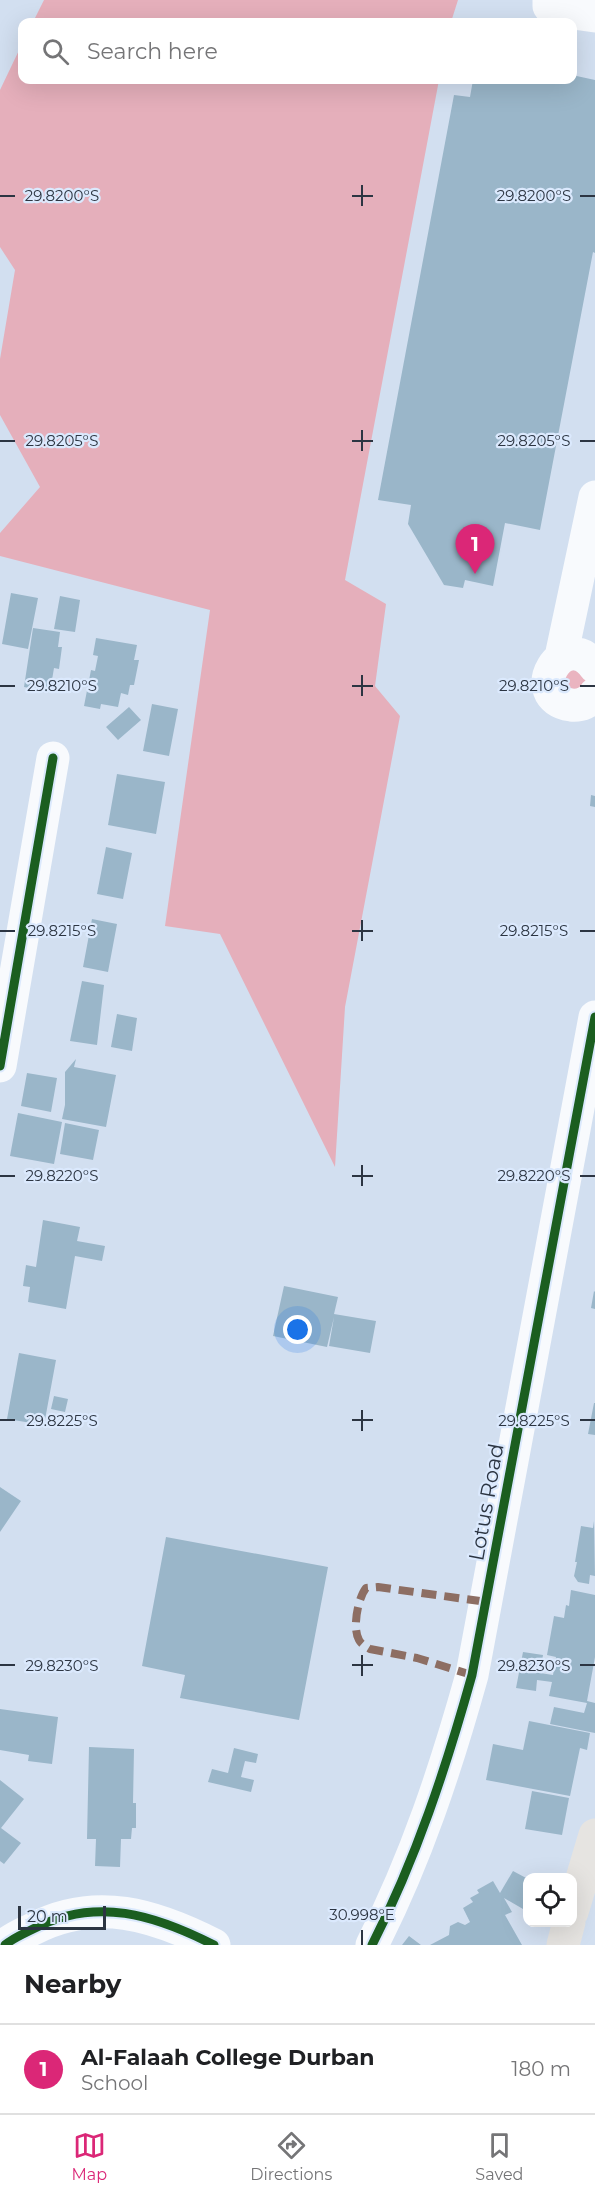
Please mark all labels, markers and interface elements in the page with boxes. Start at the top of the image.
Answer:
search box [18,18,577,84]
icon: search [39,35,72,68]
text: Search here [87,38,218,65]
text: 29.8200°S [25,186,99,205]
text: 29.8200°S [497,186,571,205]
text: 29.8205°S [26,431,98,450]
text: 29.8205°S [498,431,570,450]
pin: 1 [456,524,494,574]
text: 29.8210°S [27,676,97,695]
text: 29.8210°S [499,676,569,695]
text: 29.8215°S [28,921,96,940]
text: 29.8215°S [500,921,568,940]
text: 29.8220°S [25,1166,99,1185]
text: 29.8220°S [497,1166,571,1185]
your location [283,1315,312,1344]
text: 29.8225°S [26,1411,98,1430]
text: 29.8225°S [498,1411,570,1430]
street label: Lotus Road [463,1441,509,1563]
text: 29.8230°S [25,1656,99,1675]
text: 29.8230°S [497,1656,571,1675]
map controls [523,1873,577,1927]
button: locate [523,1873,577,1927]
scale bar [18,1903,106,1930]
text: 30.998°E [329,1905,395,1924]
text: 20 m [27,1907,68,1926]
text: Nearby [24,1968,121,2000]
text: Al-Falaah College Durban [81,2044,374,2071]
text: 1 [40,2057,47,2081]
text: 180 m [511,2057,571,2081]
text: School [81,2071,148,2095]
tab: Map [72,2129,107,2184]
tab: Directions [250,2129,332,2184]
tab: Saved [475,2129,523,2184]

